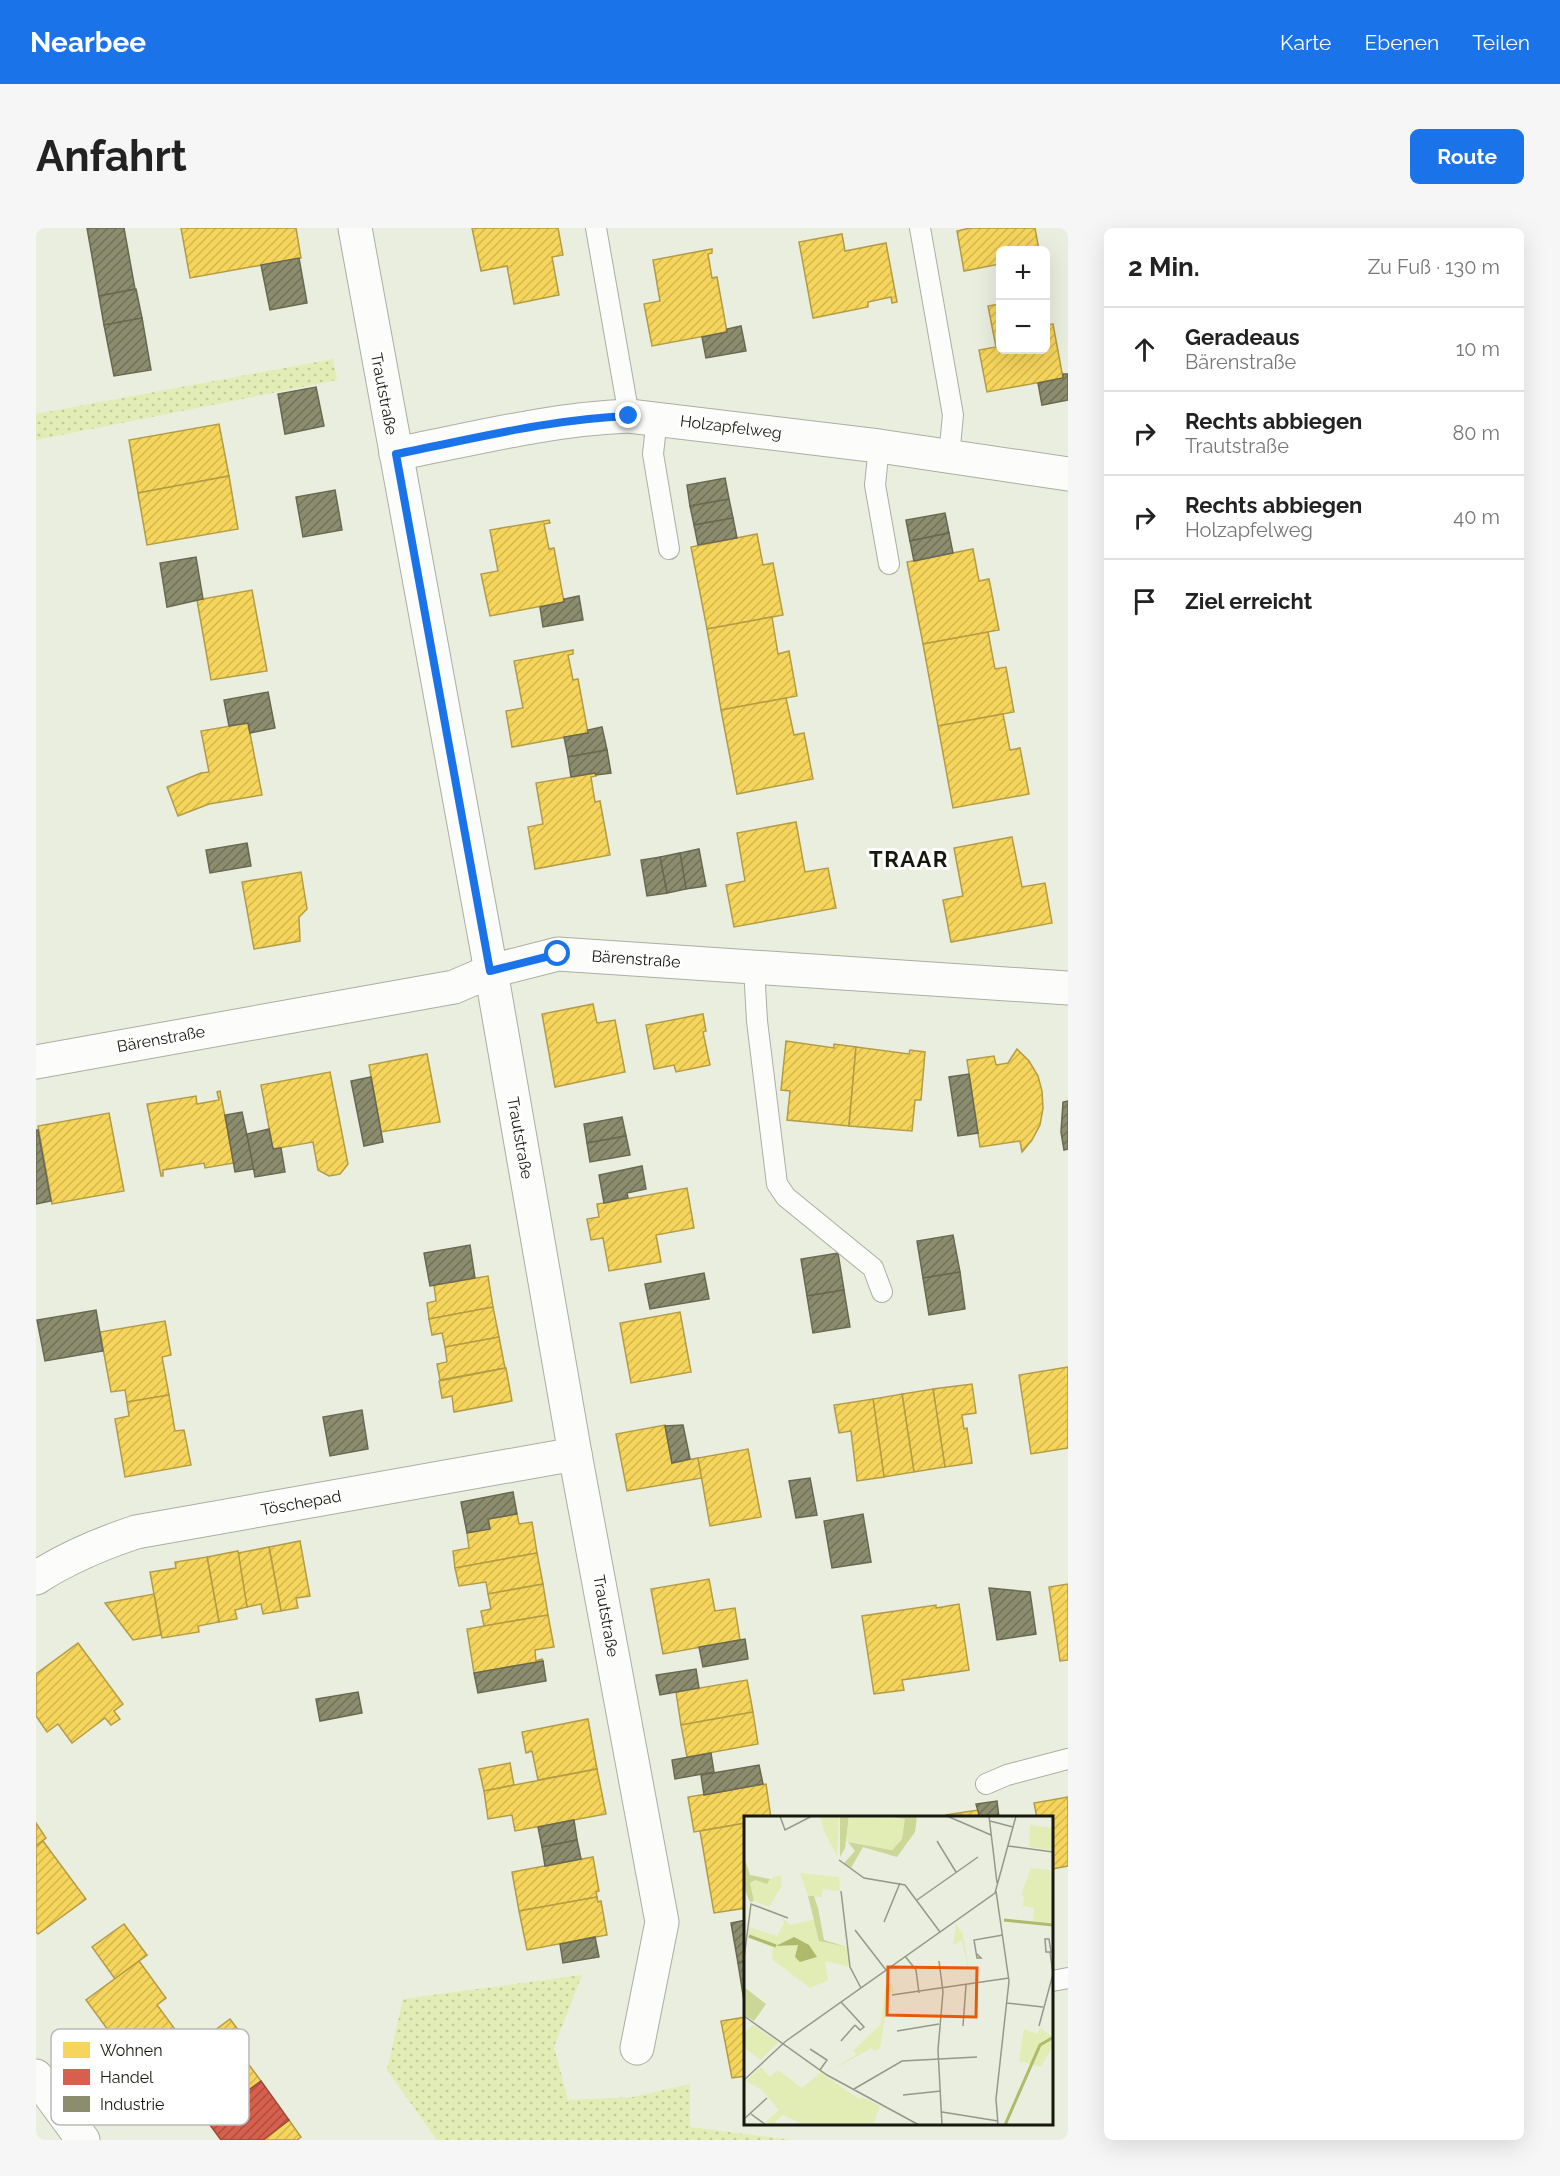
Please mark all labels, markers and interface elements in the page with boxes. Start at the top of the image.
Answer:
text: Nearbee [30,26,146,59]
text: Karte [1280,30,1331,55]
text: Ebenen [1364,30,1439,55]
text: Teilen [1472,30,1530,55]
button: Route [1410,129,1524,184]
text: Anfahrt [36,132,187,181]
map controls [996,246,1050,354]
button: + [996,246,1050,300]
text: 2 Min. [1128,252,1200,282]
text: Zu Fuß · 130 m [1368,255,1500,279]
button: − [996,300,1050,354]
text: Geradeaus [1185,324,1300,350]
icon: ahead [1128,333,1161,366]
text: 10 m [1456,337,1500,361]
text: Bärenstraße [1185,350,1296,374]
street label: Trautstraße [367,351,401,437]
route end [615,402,641,428]
text: Rechts abbiegen [1185,408,1362,434]
street label: Holzapfelweg [679,411,783,443]
icon: right [1128,417,1161,450]
text: 80 m [1452,421,1500,445]
text: Trautstraße [1185,434,1289,458]
text: Rechts abbiegen [1185,492,1362,518]
icon: right [1128,501,1161,534]
text: 40 m [1453,505,1500,529]
text: Holzapfelweg [1185,518,1313,542]
icon: arrive [1128,585,1161,618]
text: Ziel erreicht [1185,588,1312,614]
district label: TRAAR [869,846,949,872]
route start [544,940,570,966]
street label: Bärenstraße [591,946,681,972]
street label: Bärenstraße [115,1022,207,1056]
street label: Trautstraße [503,1095,537,1181]
street label: Töschepad [259,1487,343,1519]
street label: Trautstraße [589,1573,623,1659]
inset map [744,1816,1053,2125]
legend [51,2029,249,2125]
text: Wohnen [100,2041,163,2060]
text: Handel [100,2068,154,2087]
text: Industrie [100,2095,164,2114]

